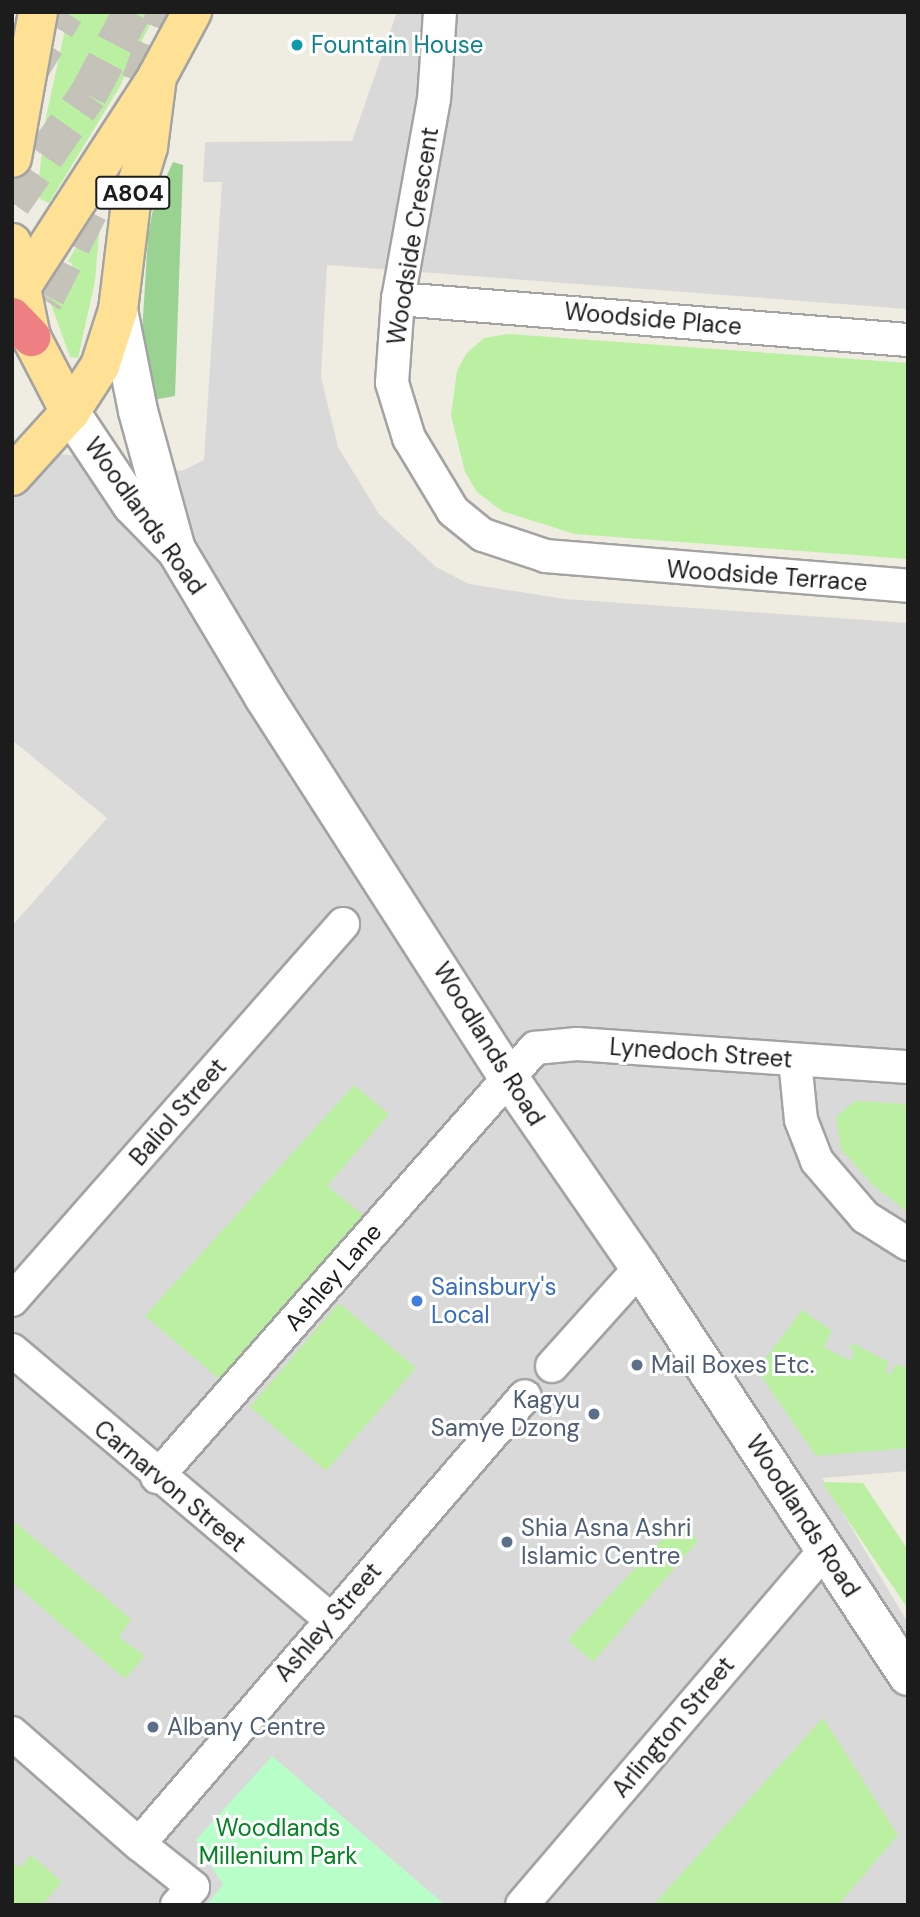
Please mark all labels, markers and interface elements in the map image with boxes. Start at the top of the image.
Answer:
place label: Fountain House [311,31,483,59]
marker: Fountain House [289,37,305,53]
street label: Woodside Crescent [382,125,444,347]
road number: A804 [94,174,172,212]
street label: Woodside Place [563,297,743,341]
street label: Woodlands Road [78,432,212,600]
street label: Woodside Terrace [665,555,869,597]
street label: Woodlands Road [427,957,551,1131]
street label: Lynedoch Street [609,1032,793,1074]
street label: Baliol Street [124,1053,232,1171]
street label: Ashley Lane [278,1217,388,1337]
place label: Sainsbury's Local [431,1273,556,1329]
marker: Sainsbury's Local [409,1293,425,1309]
place label: Mail Boxes Etc. [651,1351,815,1379]
marker: Mail Boxes Etc. [629,1357,645,1373]
place label: Kagyu Samye Dzong [431,1386,580,1442]
marker: Kagyu Samye Dzong [586,1406,602,1422]
street label: Carnarvon Street [88,1414,252,1558]
street label: Woodlands Road [740,1430,866,1602]
place label: Shia Asna Ashri Islamic Centre [521,1514,692,1570]
marker: Shia Asna Ashri Islamic Centre [499,1534,515,1550]
street label: Ashley Street [269,1557,387,1687]
street label: Arlington Street [606,1651,740,1803]
place label: Albany Centre [167,1713,326,1741]
marker: Albany Centre [145,1719,161,1735]
park label: Woodlands Millenium Park [199,1814,357,1870]

